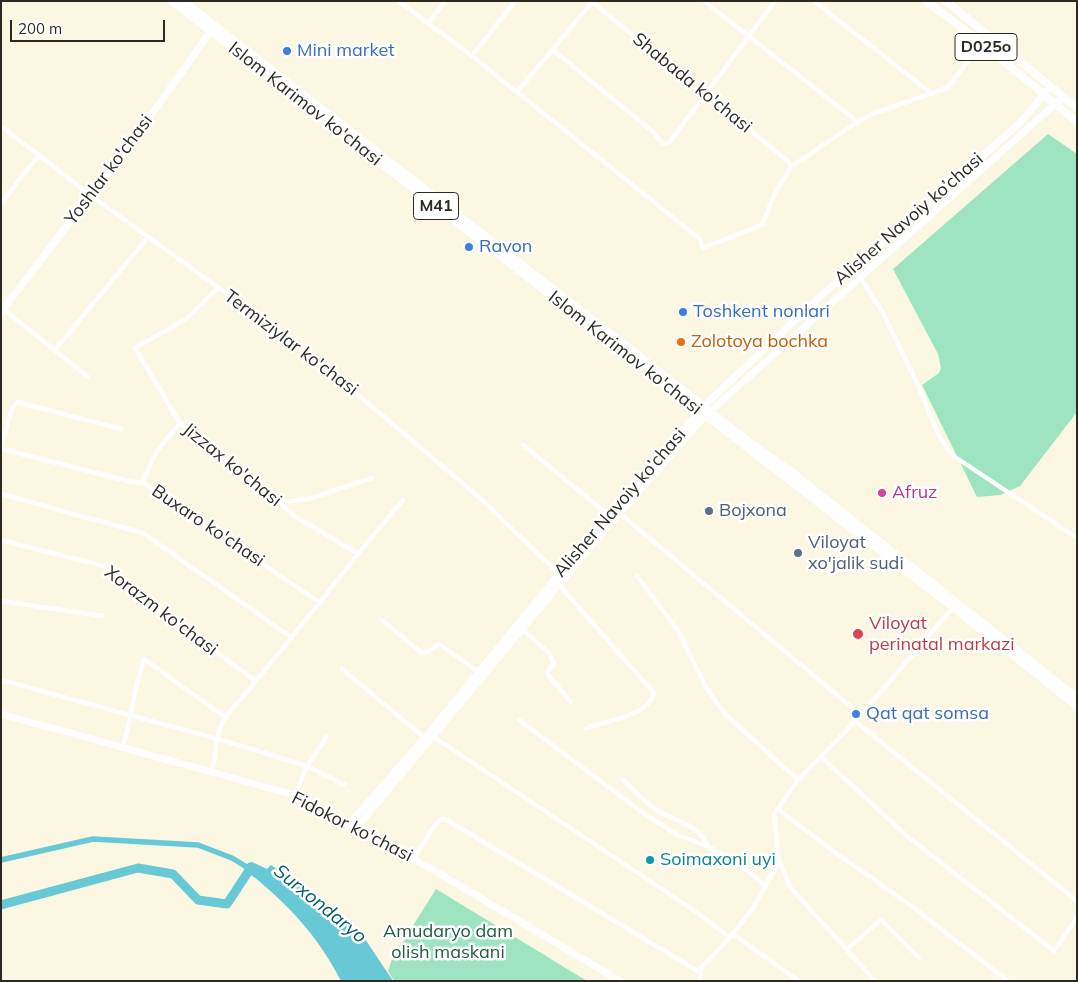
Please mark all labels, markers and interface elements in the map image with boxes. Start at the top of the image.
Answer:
scale bar [12,10,168,42]
text: 200 m [18,19,62,38]
street label: Shabada ko'chasi [628,28,756,138]
road number: D025o [955,34,1017,61]
street label: Islom Karimov ko'chasi [224,37,386,171]
place label: Mini market [297,40,395,62]
marker: Mini market [281,45,293,57]
street label: Yoshlar ko'chasi [61,111,157,229]
street label: Alisher Navoiy ko’chasi [830,148,988,290]
road number: M41 [414,192,458,220]
place label: Ravon [479,236,532,258]
marker: Ravon [463,241,475,253]
street label: Termiziylar ko'chasi [220,286,362,400]
street label: Islom Karimov ko'chasi [544,286,706,420]
place label: Toshkent nonlari [693,301,830,323]
marker: Toshkent nonlari [677,306,689,318]
place label: Zolotoya bochka [691,331,828,353]
marker: Zolotoya bochka [675,336,687,348]
street label: Jizzax ko'chasi [178,419,286,511]
street label: Alisher Navoiy ko’chasi [549,424,691,582]
street label: Buxaro ko'chasi [148,480,268,572]
place label: Afruz [892,482,937,504]
marker: Afruz [876,487,888,499]
place label: Bojxona [719,500,787,522]
marker: Bojxona [703,505,715,517]
place label: Viloyat xo'jalik sudi [808,532,904,574]
marker: Viloyat xo'jalik sudi [792,547,804,559]
street label: Xorazm ko'chasi [100,562,222,660]
place label: Viloyat perinatal markazi [869,613,1015,656]
marker: Viloyat perinatal markazi [851,627,865,641]
place label: Qat qat somsa [866,703,989,725]
marker: Qat qat somsa [850,708,862,720]
street label: Fidokor ko'chasi [288,787,416,867]
place label: Soimaxoni uyi [660,849,776,871]
marker: Soimaxoni uyi [644,854,656,866]
water label: Surxondaryo [269,860,371,948]
park label: Amudaryo dam olish maskani [383,921,513,964]

